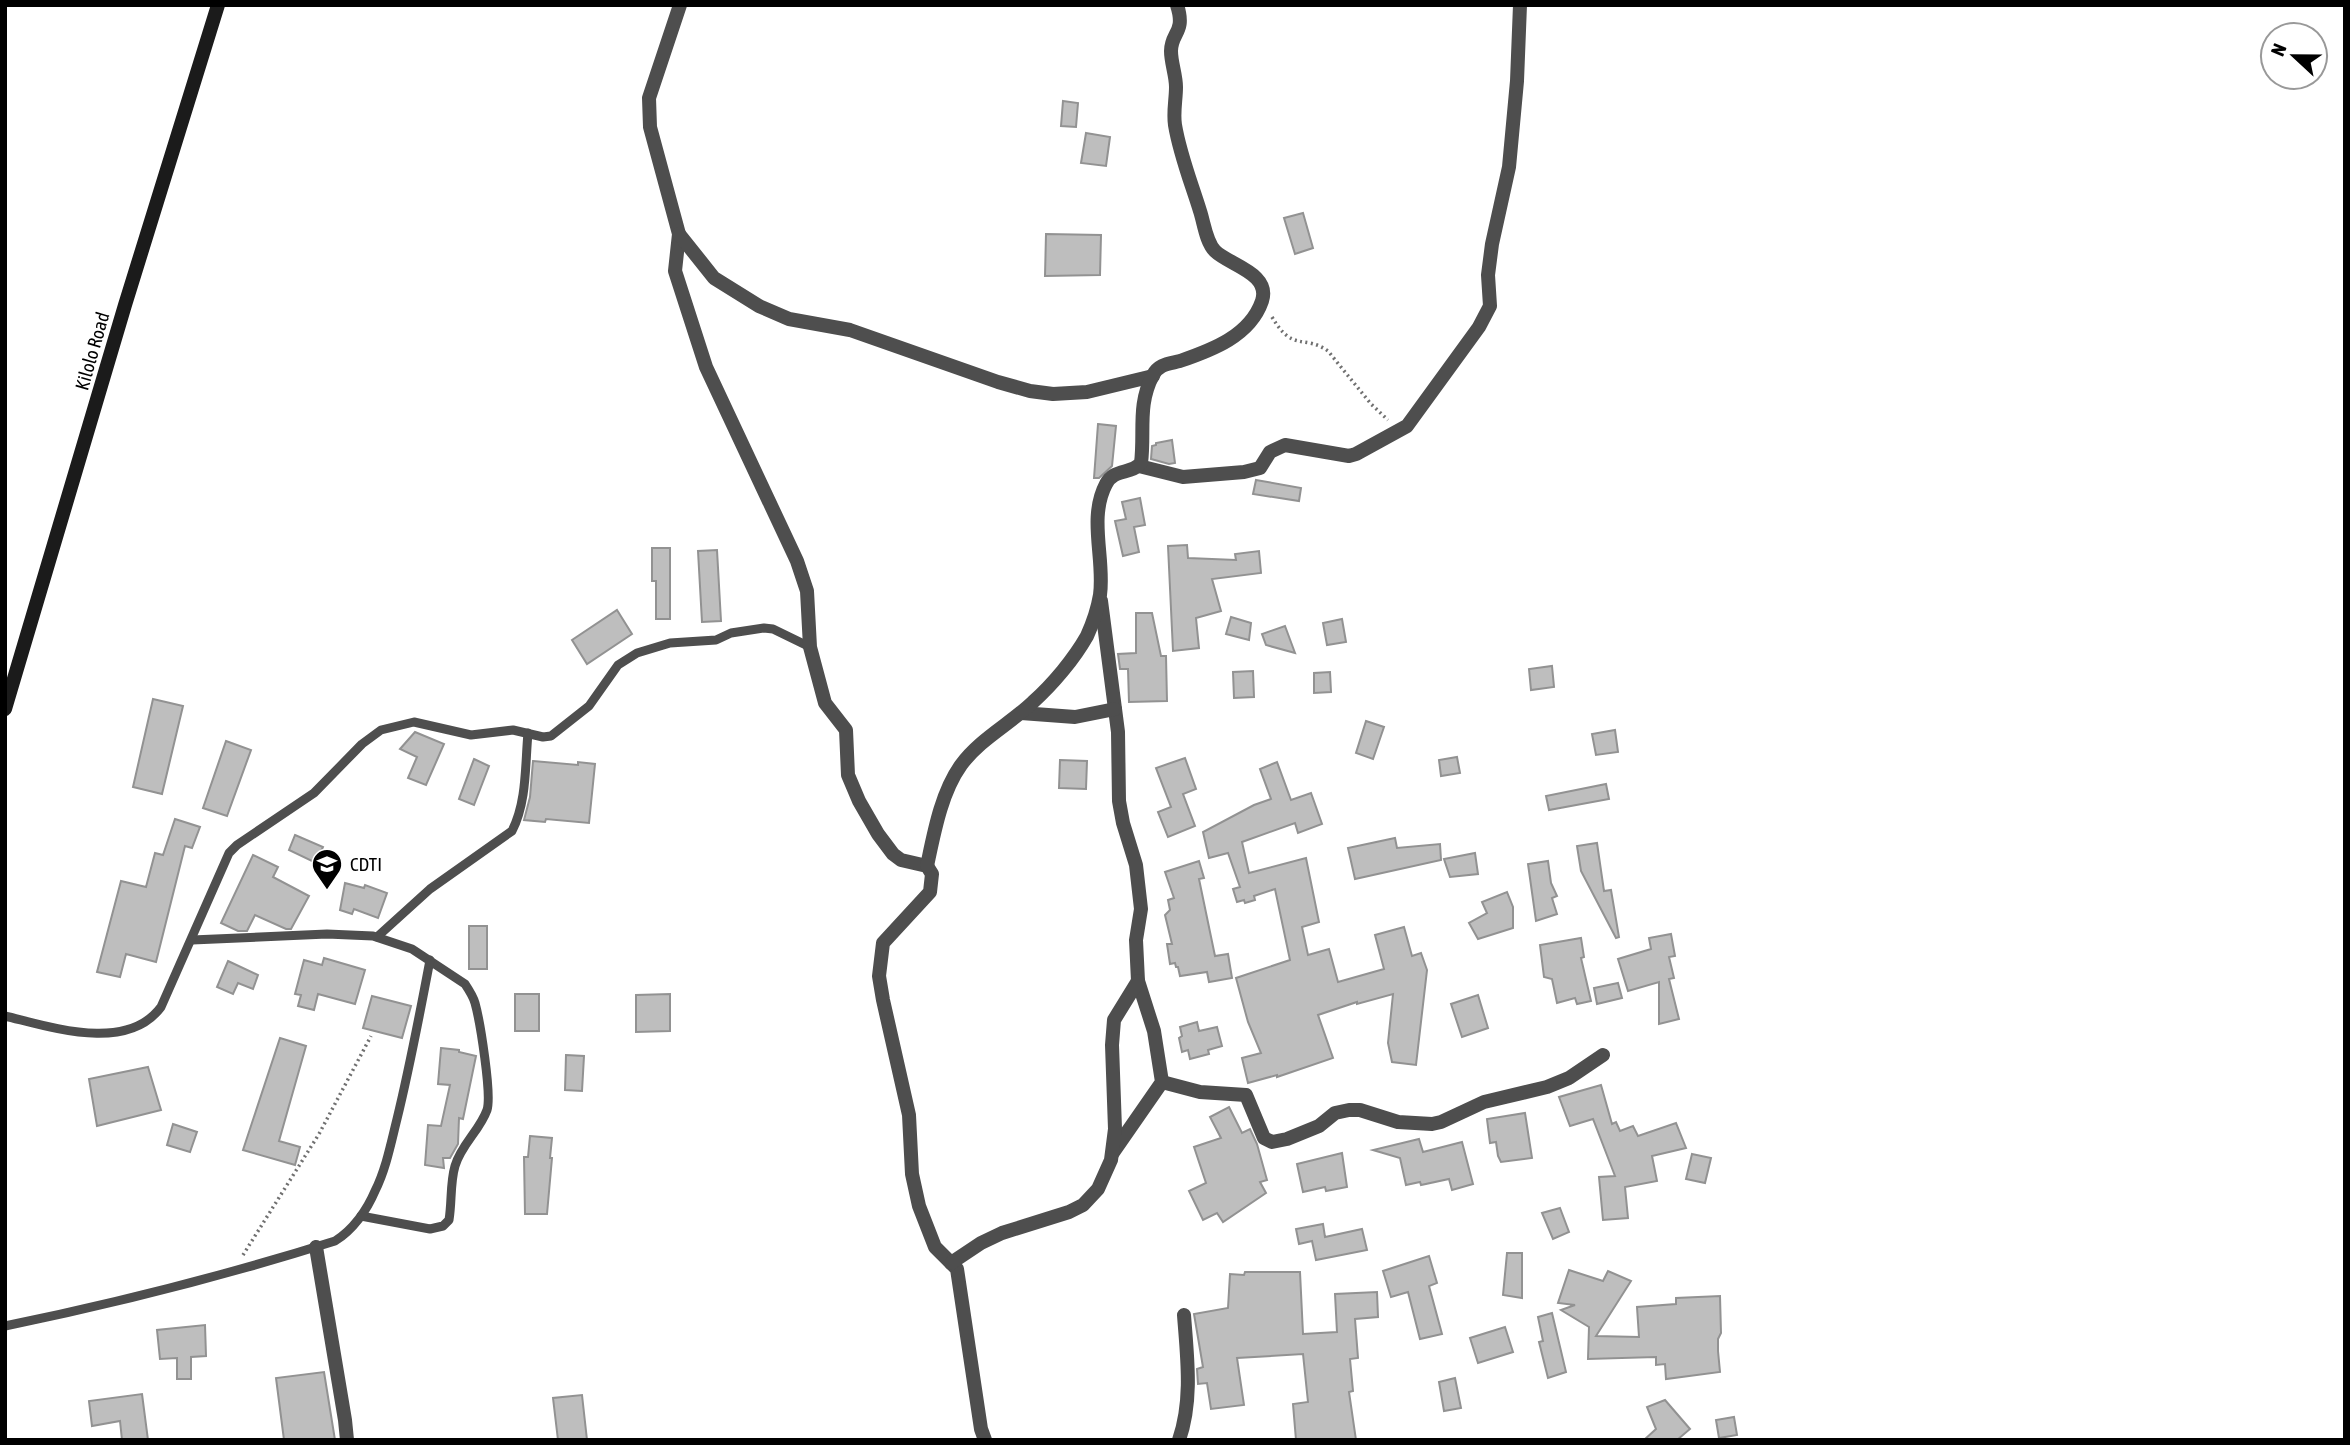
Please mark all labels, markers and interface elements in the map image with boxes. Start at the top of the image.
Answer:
north arrow [2259,21,2329,91]
text: N [2266,40,2291,59]
street label: Kilolo Road [70,309,114,393]
school or university icon: CDTI [310,847,344,891]
place label: CDTI [350,853,382,875]

